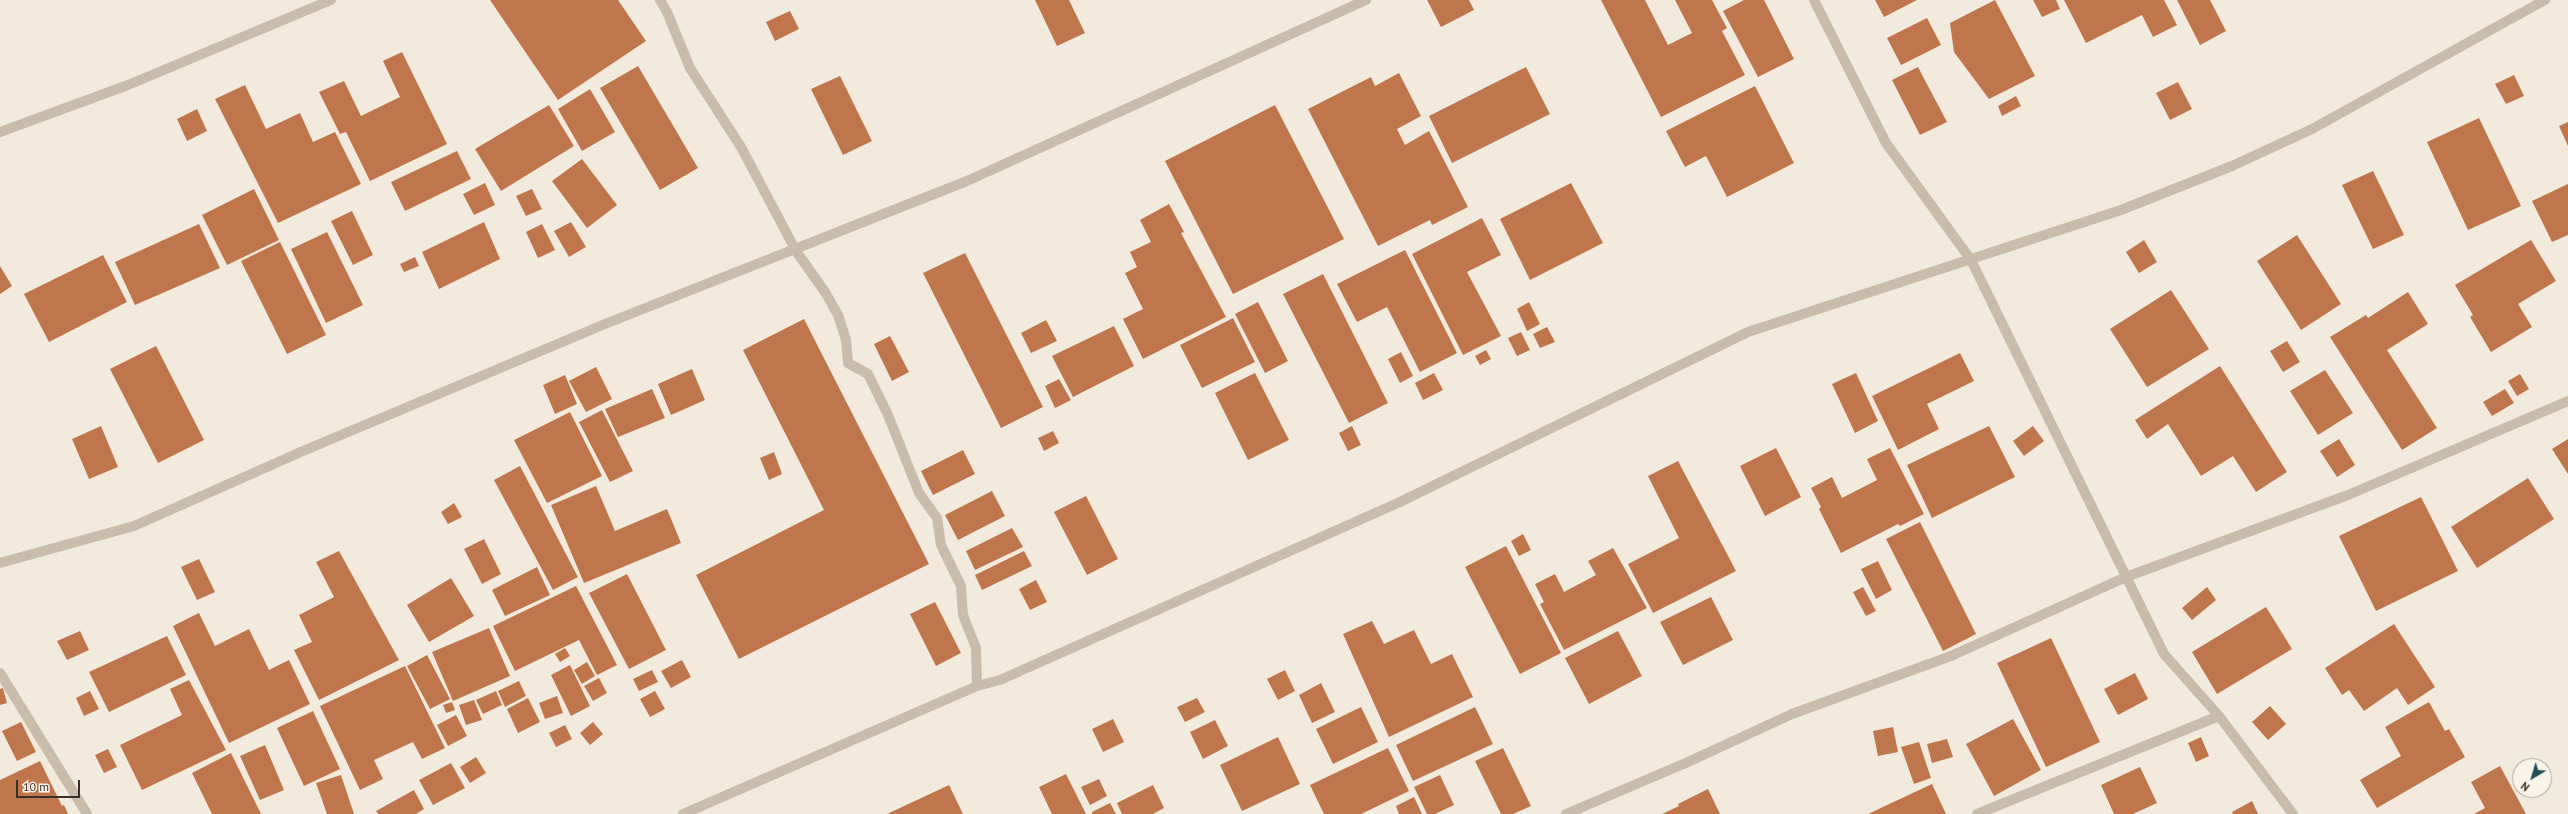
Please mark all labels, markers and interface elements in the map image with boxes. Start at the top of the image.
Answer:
north arrow [2512,758,2552,798]
scale bar [18,772,82,798]
text: 10 m [23,779,49,794]
text: N [2518,779,2532,794]

